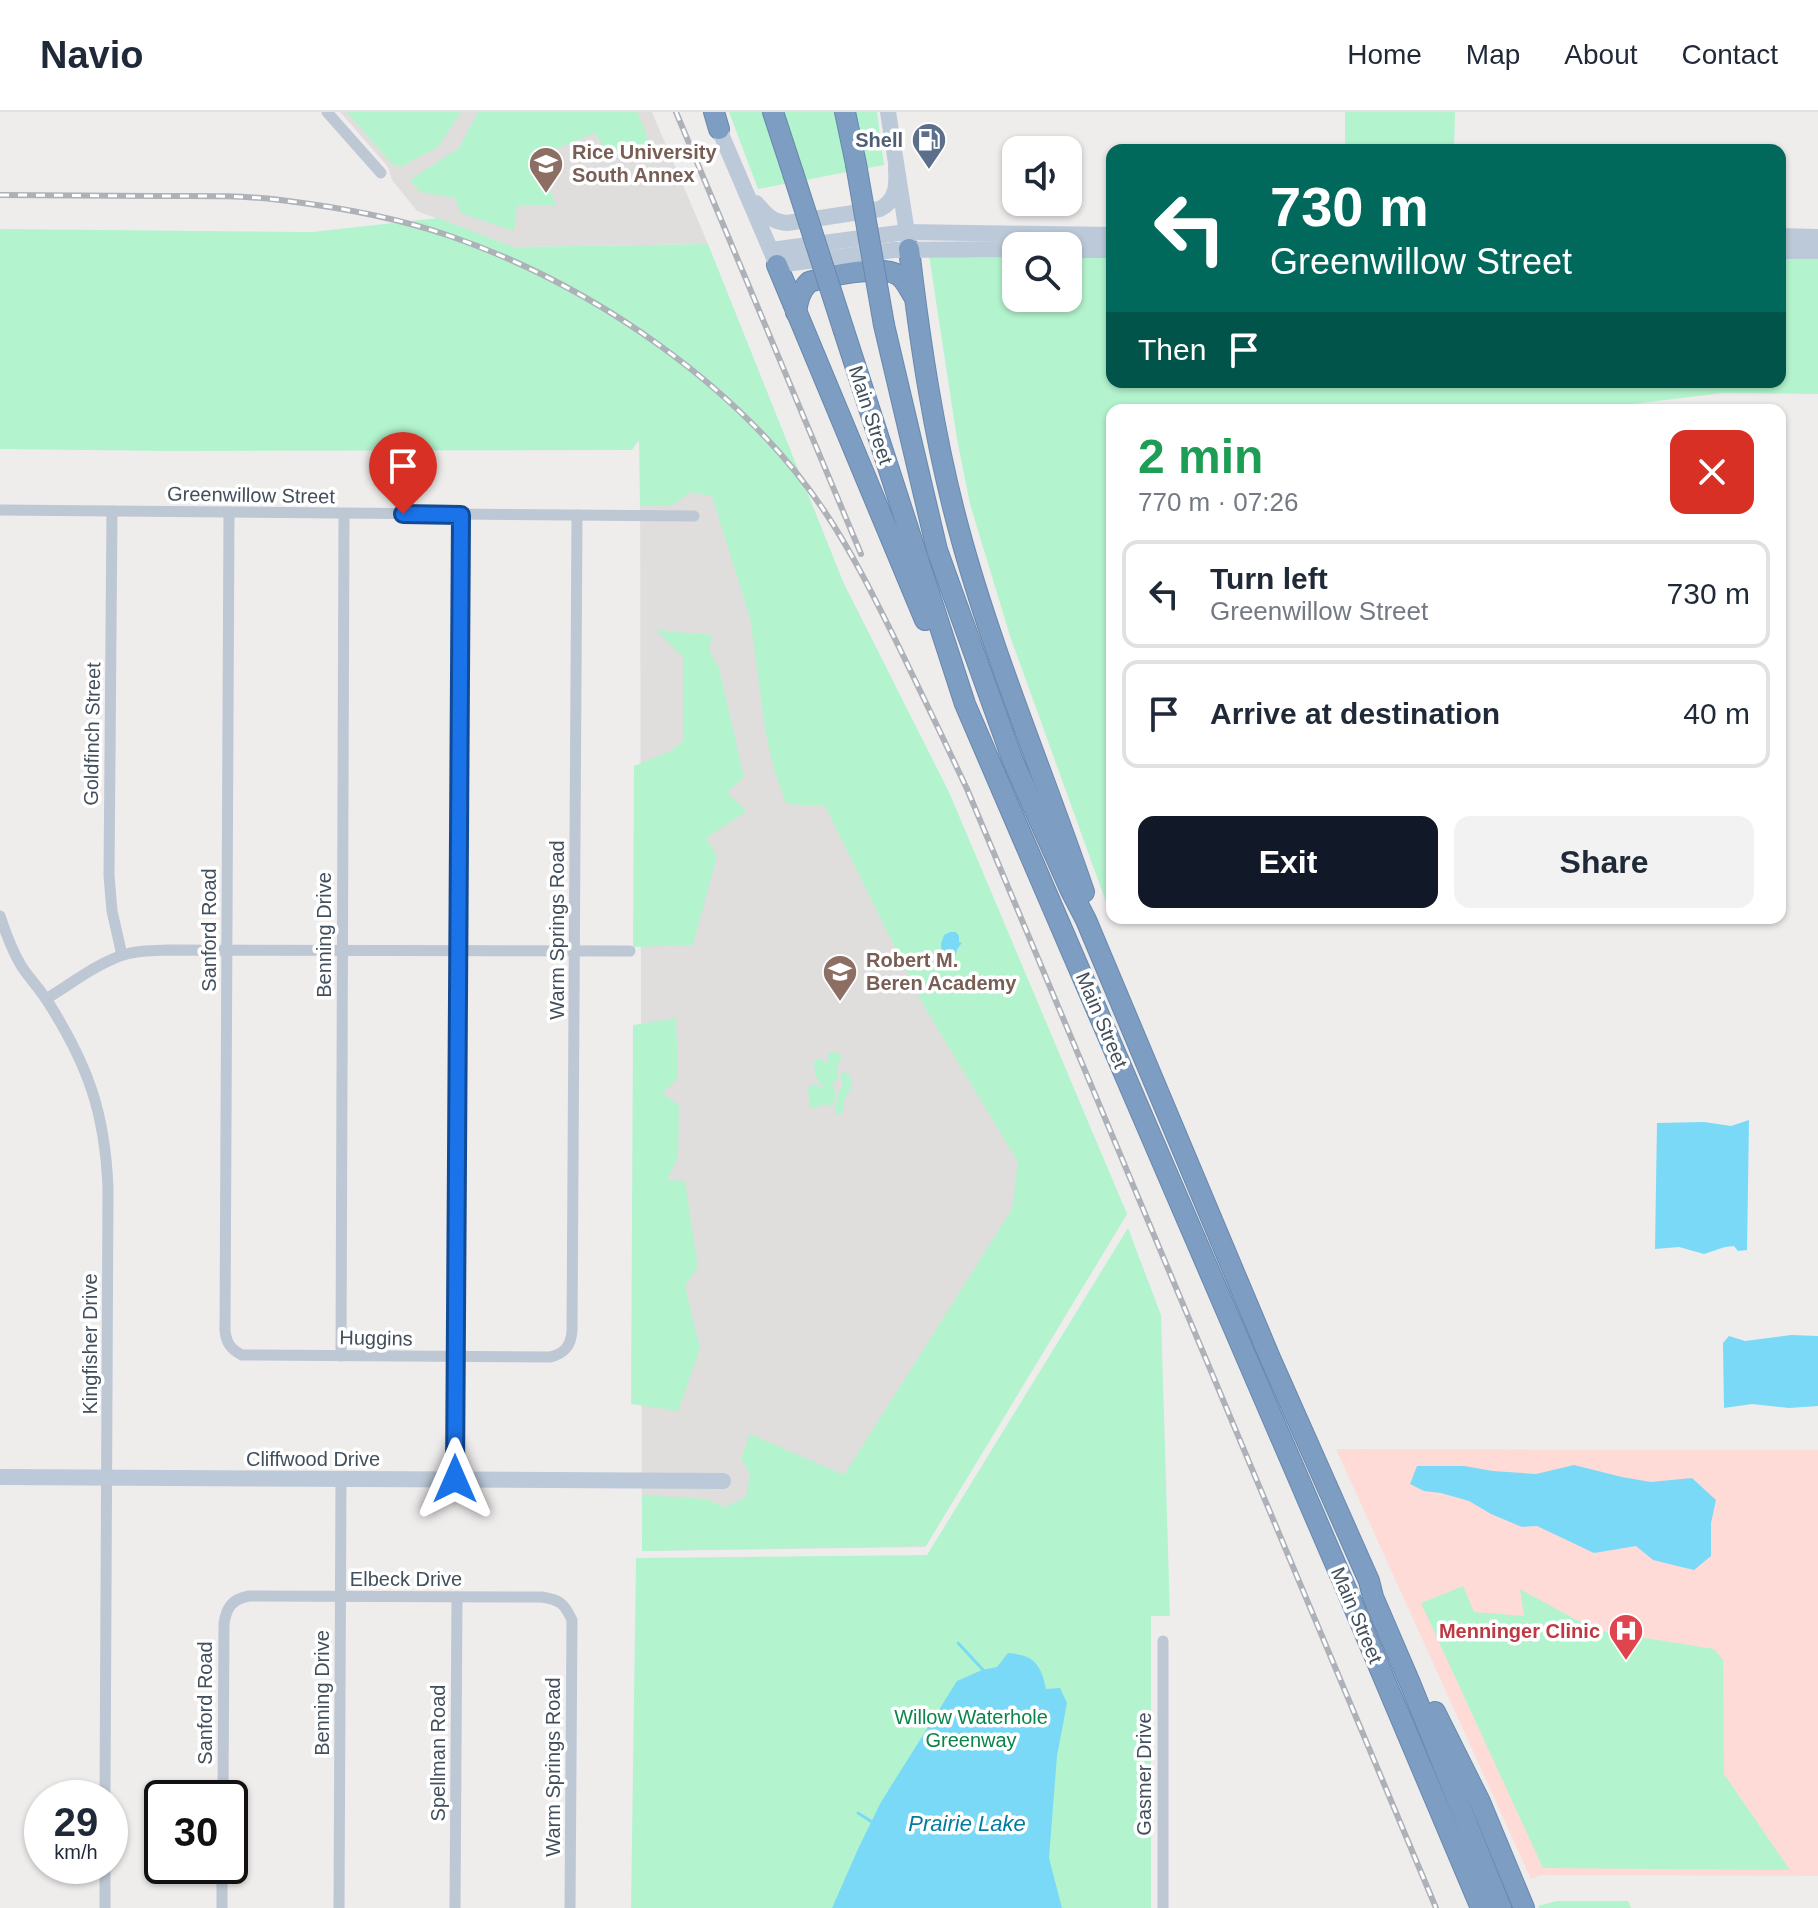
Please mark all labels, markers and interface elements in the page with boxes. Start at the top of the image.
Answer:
text: Navio [40,34,143,76]
text: Home [1347,39,1422,70]
text: Map [1466,39,1520,70]
text: About [1564,39,1638,70]
text: Contact [1682,39,1778,70]
fuel station icon: Shell [910,121,948,171]
place label: Shell [855,129,903,151]
map controls [1002,136,1082,312]
button: sound [1002,136,1082,216]
place label: Rice University South Annex [572,141,717,186]
school or university icon: Rice University South Annex [527,145,565,195]
text: 730 m [1270,175,1429,238]
icon: left [1138,176,1242,280]
button: search [1002,232,1082,312]
text: Greenwillow Street [1270,241,1572,282]
icon: arrive [1222,328,1266,372]
text: Then [1138,333,1206,366]
street label: Main Street [845,363,897,467]
text: 2 min [1138,430,1263,483]
button: close [1670,430,1754,514]
pin [369,432,437,514]
icon: arrive [381,444,425,488]
street label: Greenwillow Street [167,483,336,507]
text: 770 m · 07:26 [1138,487,1298,517]
text: Turn left [1210,562,1328,595]
icon: left [1142,572,1186,616]
text: 730 m [1667,577,1750,610]
text: Greenwillow Street [1210,596,1428,626]
street label: Goldfinch Street [80,662,104,806]
icon: arrive [1142,692,1186,736]
text: Arrive at destination [1210,697,1500,730]
text: 40 m [1683,697,1750,730]
button: Exit [1138,816,1438,908]
button: Share [1454,816,1754,908]
street label: Warm Springs Road [546,840,568,1020]
street label: Sanford Road [198,868,220,992]
street label: Benning Drive [313,872,335,998]
place label: Robert M. Beren Academy [866,949,1017,994]
school or university icon: Robert M. Beren Academy [821,953,859,1003]
street label: Main Street [1072,969,1132,1072]
street label: Kingfisher Drive [79,1273,101,1415]
street label: Huggins [339,1326,413,1350]
position arrow [413,1437,497,1521]
street label: Cliffwood Drive [246,1448,380,1470]
street label: Main Street [1327,1564,1387,1667]
street label: Elbeck Drive [350,1568,462,1590]
hospital icon: Menninger Clinic [1607,1612,1645,1662]
place label: Menninger Clinic [1439,1620,1600,1642]
street label: Benning Drive [311,1630,333,1756]
street label: Sanford Road [194,1641,216,1765]
street label: Warm Springs Road [542,1677,564,1857]
street label: Spellman Road [427,1685,449,1821]
park label: Willow Waterhole Greenway [894,1706,1048,1751]
street label: Gasmer Drive [1133,1712,1155,1836]
speed limit sign: 30 [144,1780,248,1884]
text: 29 [54,1800,98,1844]
water label: Prairie Lake [908,1811,1026,1836]
text: km/h [54,1841,98,1863]

